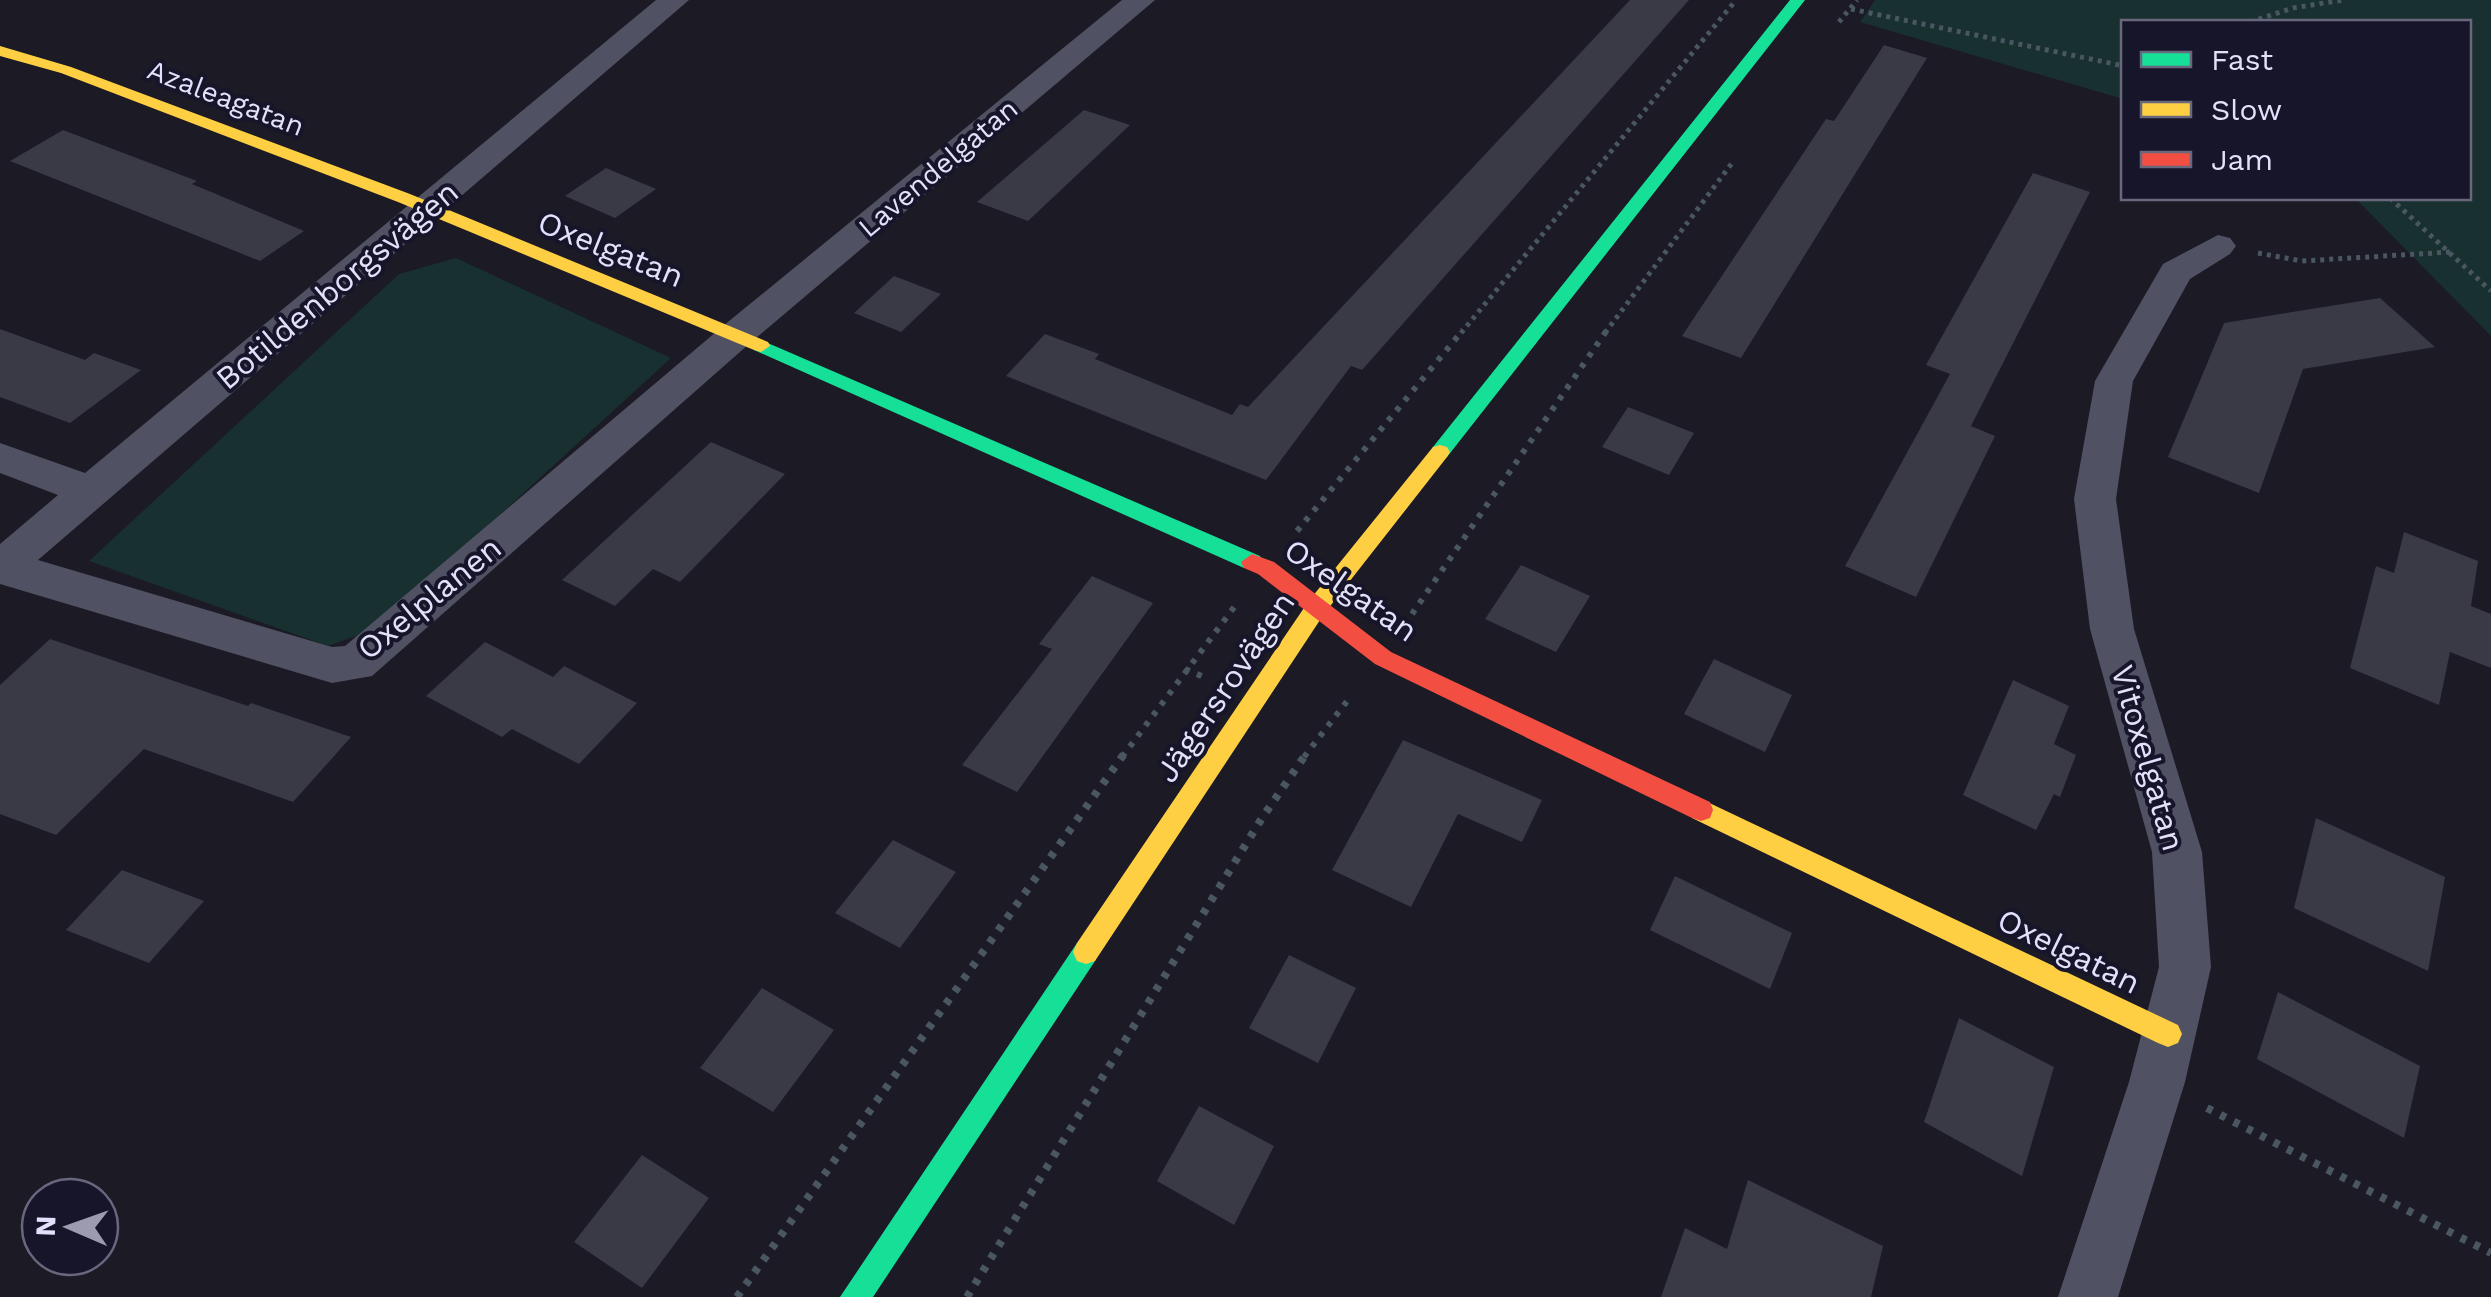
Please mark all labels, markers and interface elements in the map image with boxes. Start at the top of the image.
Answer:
legend [2121,20,2471,200]
text: Fast [2211,42,2274,77]
street label: Azaleagatan [143,53,309,143]
street label: Lavendelgatan [852,92,1024,244]
text: Slow [2211,92,2282,127]
text: Jam [2211,142,2273,177]
street label: Botildenborgsvägen [208,173,466,397]
street label: Oxelgatan [533,203,689,295]
street label: Oxelplanen [349,528,509,668]
street label: Oxelgatan [1277,530,1425,650]
street label: Jägersrovägen [1147,584,1303,790]
street label: Vitoxelgatan [2103,661,2193,855]
street label: Oxelgatan [1992,900,2146,1002]
north arrow [20,1177,120,1277]
text: N [29,1215,62,1237]

